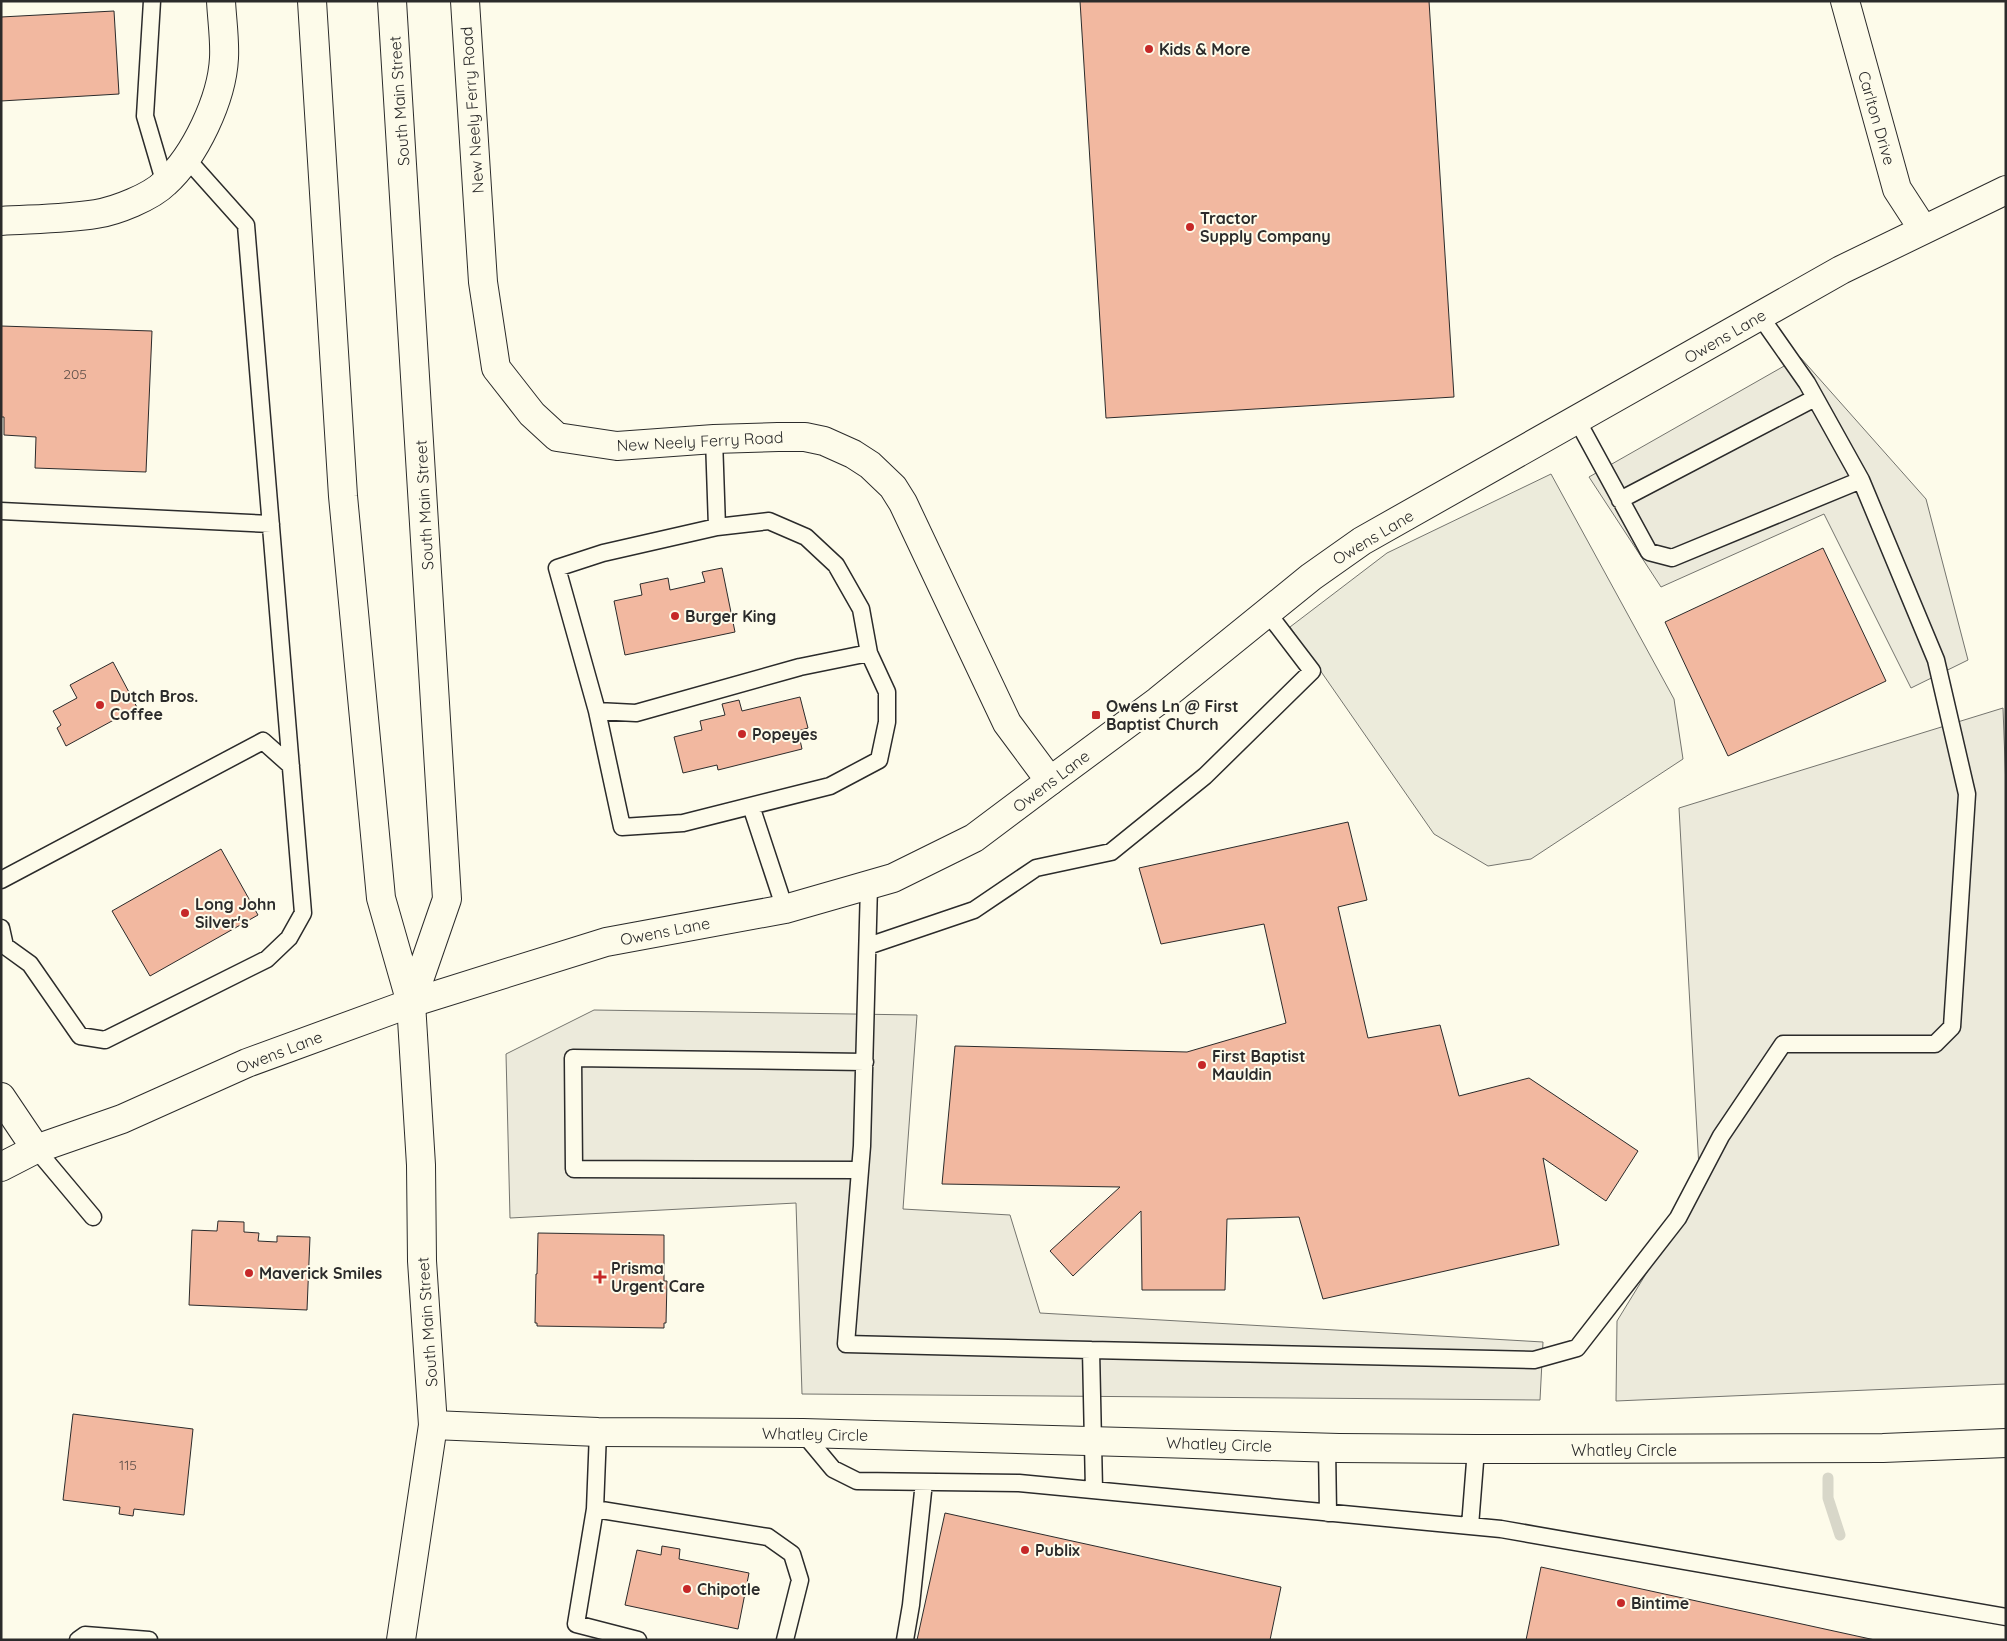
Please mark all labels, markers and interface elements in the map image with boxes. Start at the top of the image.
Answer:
street label: New Neely Ferry Road [456,26,488,194]
street label: South Main Street [384,35,414,167]
place label: Kids & More [1159,39,1250,59]
marker: Kids & More [1143,43,1155,55]
street label: Carlton Drive [1854,69,1900,167]
place label: Tractor Supply Company [1200,208,1331,246]
marker: Tractor Supply Company [1184,221,1196,233]
street label: Owens Lane [1681,305,1769,367]
house number: 205 [63,365,87,383]
street label: New Neely Ferry Road [616,427,784,455]
street label: South Main Street [411,439,437,571]
street label: Owens Lane [1329,505,1417,569]
place label: Burger King [685,606,776,626]
marker: Burger King [669,610,681,622]
place label: Dutch Bros. Coffee [110,686,198,724]
place label: Owens Ln @ First Baptist Church [1106,696,1238,734]
marker: Dutch Bros. Coffee [94,699,106,711]
marker: Owens Ln @ First Baptist Church [1090,709,1102,721]
place label: Popeyes [752,724,818,744]
marker: Popeyes [736,728,748,740]
street label: Owens Lane [1009,746,1093,816]
place label: Long John Silver's [195,894,276,932]
marker: Long John Silver's [179,907,191,919]
street label: Owens Lane [618,913,712,949]
street label: Owens Lane [233,1026,325,1078]
place label: First Baptist Mauldin [1212,1046,1306,1084]
marker: First Baptist Mauldin [1196,1059,1208,1071]
street label: South Main Street [412,1256,442,1388]
place label: Prisma Urgent Care [611,1258,705,1296]
place label: Maverick Smiles [259,1263,383,1283]
marker: Maverick Smiles [243,1267,255,1279]
marker: Prisma Urgent Care [593,1270,607,1284]
street label: Whatley Circle [762,1423,868,1445]
street label: Whatley Circle [1166,1432,1272,1456]
street label: Whatley Circle [1571,1440,1677,1460]
house number: 115 [119,1456,137,1474]
place label: Publix [1035,1540,1080,1560]
marker: Publix [1019,1544,1031,1556]
place label: Chipotle [697,1579,760,1599]
marker: Chipotle [681,1583,693,1595]
place label: Bintime [1631,1593,1689,1613]
marker: Bintime [1615,1597,1627,1609]

